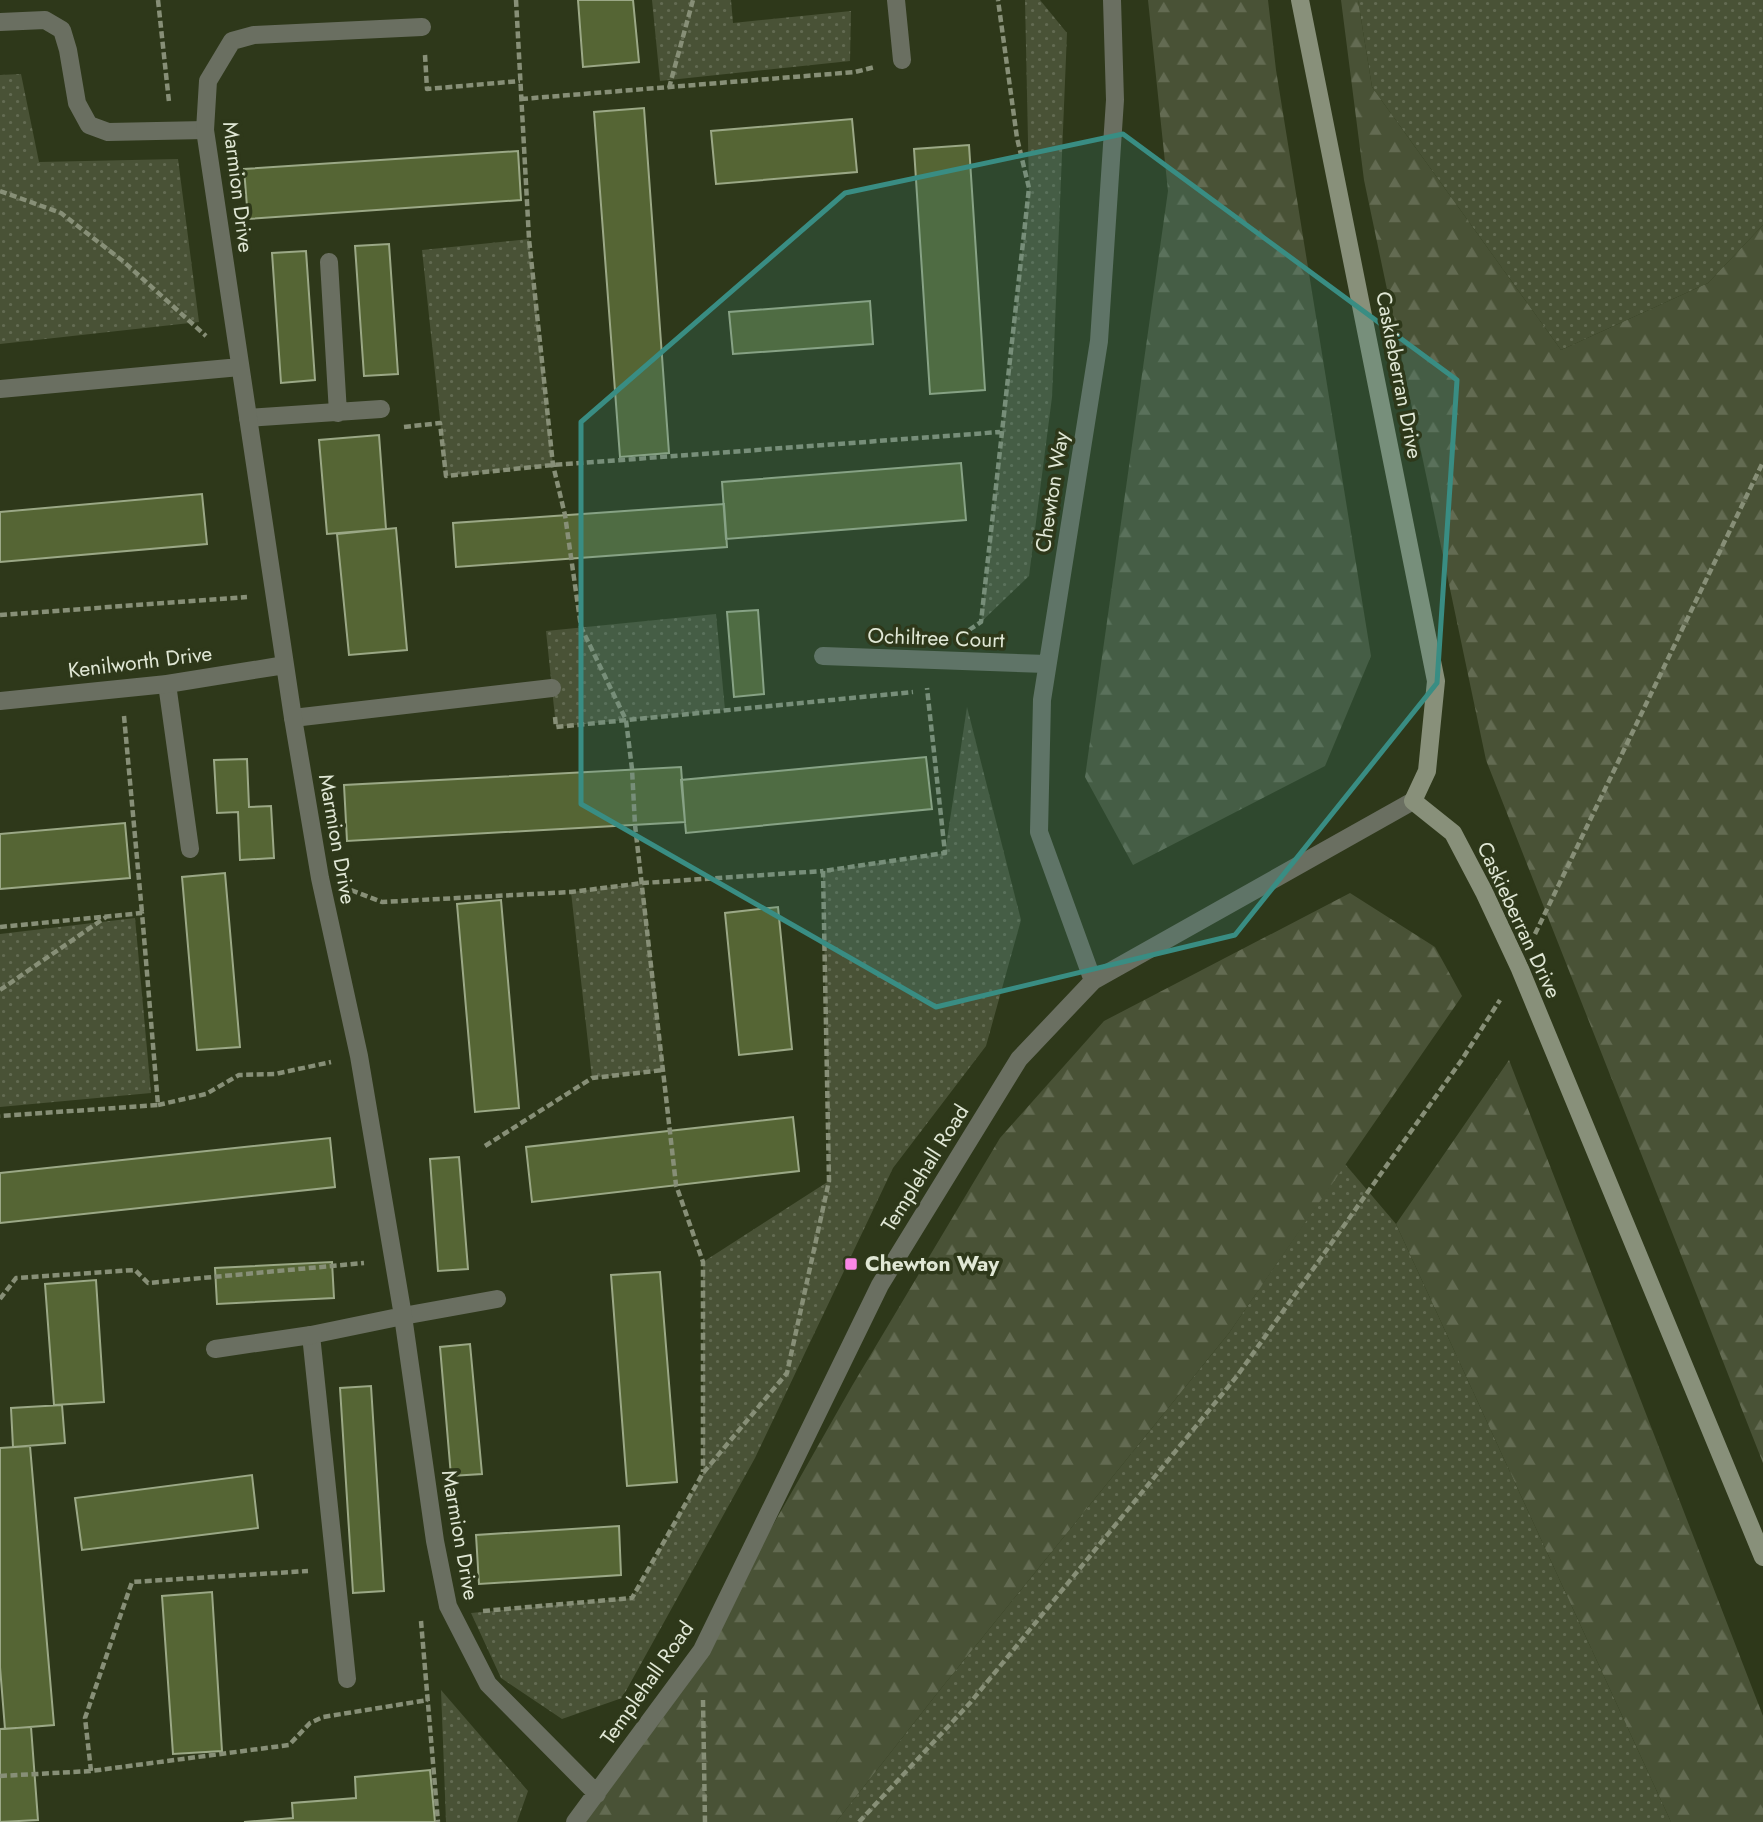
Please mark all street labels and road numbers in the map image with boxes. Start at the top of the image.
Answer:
street label: Marmion Drive [215,120,261,254]
street label: Caskieberran Drive [1368,289,1430,461]
street label: Chewton Way [1028,429,1076,555]
street label: Ochiltree Court [867,621,1005,655]
street label: Kenilworth Drive [66,638,214,686]
street label: Marmion Drive [311,772,363,907]
street label: Caskieberran Drive [1470,837,1569,1003]
street label: Templehall Road [874,1099,976,1237]
street label: Marmion Drive [434,1468,486,1603]
street label: Templehall Road [593,1615,701,1751]

